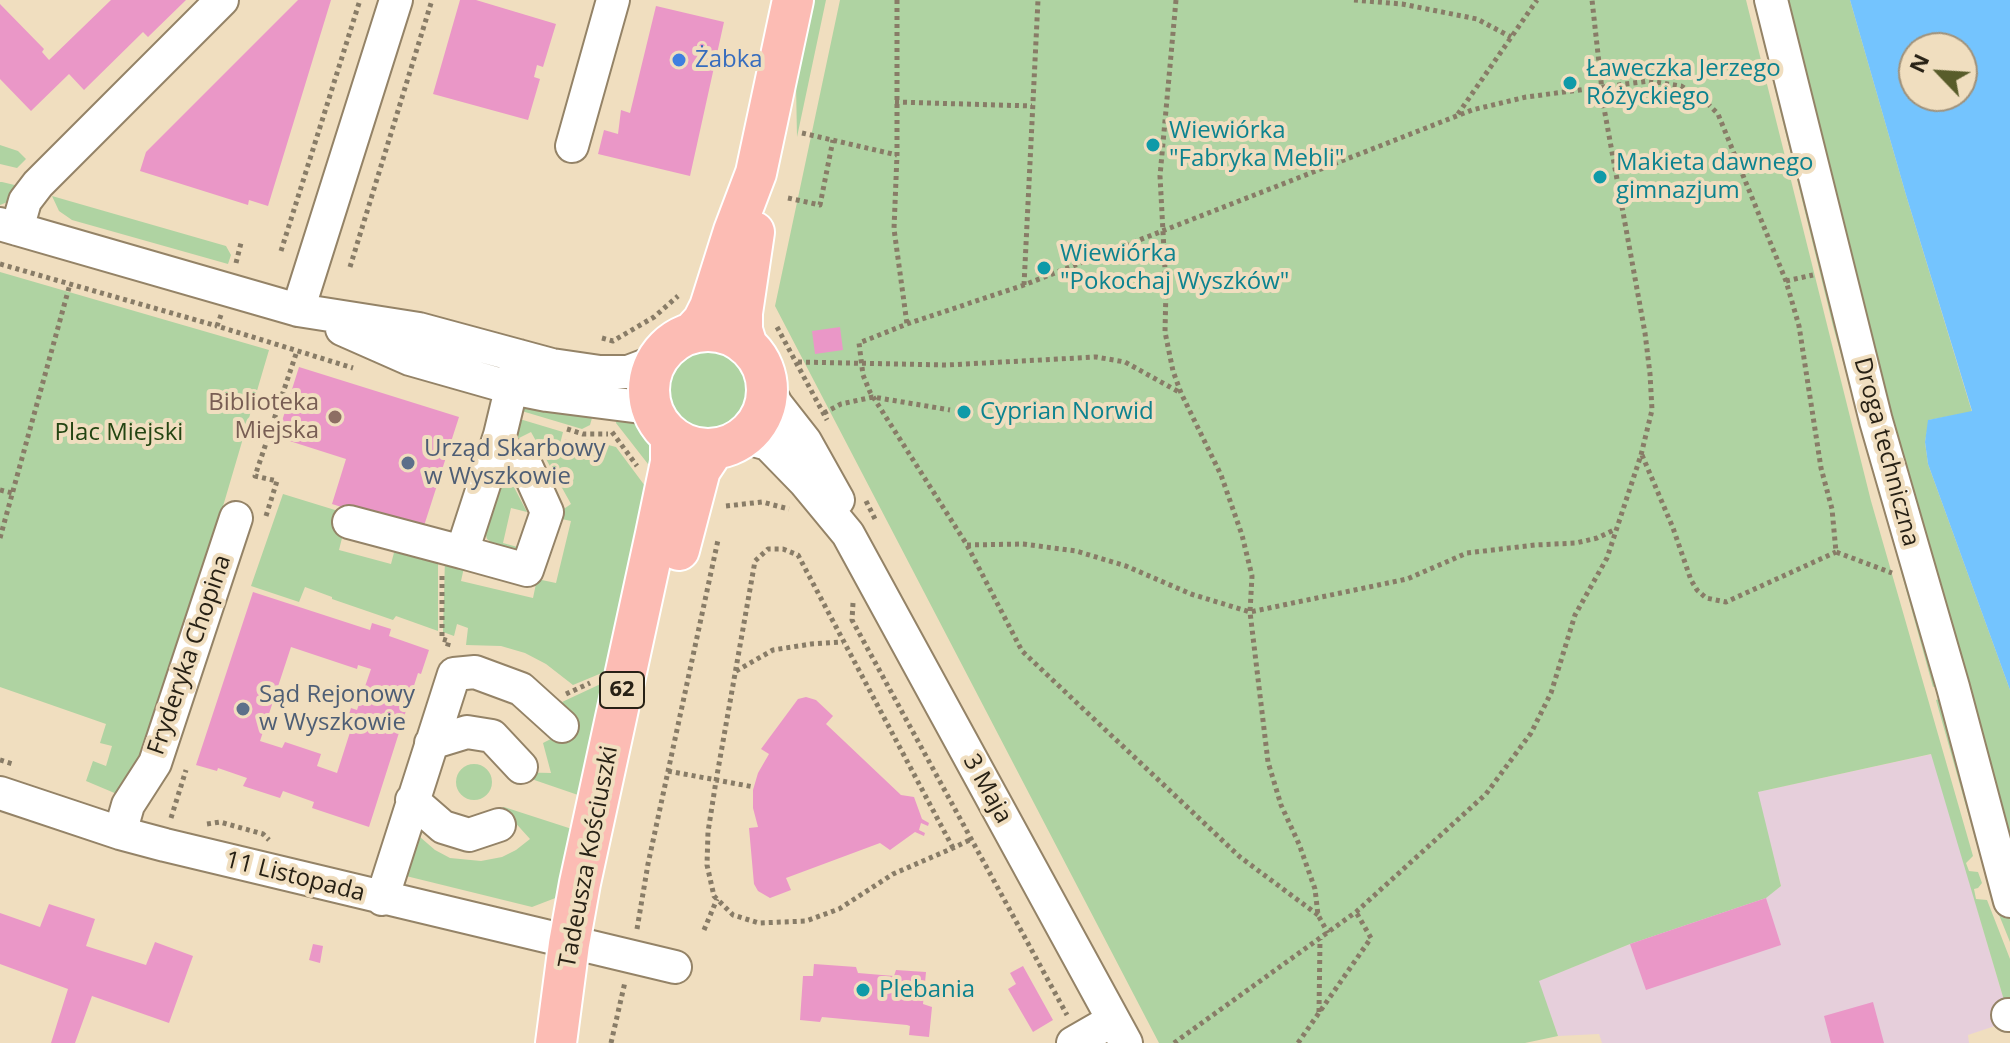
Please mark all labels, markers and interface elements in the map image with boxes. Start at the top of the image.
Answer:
north arrow [1898,32,1978,112]
place label: Żabka [695,46,763,74]
text: N [1901,48,1935,77]
marker: Żabka [670,51,688,69]
place label: Ławeczka Jerzego Różyckiego [1586,55,1781,111]
marker: Ławeczka Jerzego Różyckiego [1561,74,1579,92]
place label: Wiewiórka "Fabryka Mebli" [1169,117,1344,173]
marker: Wiewiórka "Fabryka Mebli" [1144,136,1162,154]
place label: Makieta dawnego gimnazjum [1616,149,1813,205]
marker: Makieta dawnego gimnazjum [1591,168,1609,186]
place label: Wiewiórka "Pokochaj Wyszków" [1060,240,1289,296]
marker: Wiewiórka "Pokochaj Wyszków" [1035,259,1053,277]
street label: Droga techniczna [1847,355,1925,549]
place label: Biblioteka Miejska [208,389,319,445]
place label: Cyprian Norwid [980,398,1154,426]
marker: Cyprian Norwid [955,403,973,421]
marker: Biblioteka Miejska [326,408,344,426]
park label: Plac Miejski [55,419,183,447]
place label: Urząd Skarbowy w Wyszkowie [424,435,605,491]
marker: Urząd Skarbowy w Wyszkowie [399,454,417,472]
street label: Fryderyka Chopina [142,551,238,759]
road number: 62 [600,672,644,708]
place label: Sąd Rejonowy w Wyszkowie [259,681,415,737]
marker: Sąd Rejonowy w Wyszkowie [234,700,252,718]
street label: Tadeusza Kościuszki [553,743,625,971]
street label: 3 Maja [956,750,1018,828]
street label: 11 Listopada [222,846,368,908]
place label: Plebania [879,976,975,1004]
marker: Plebania [854,981,872,999]

